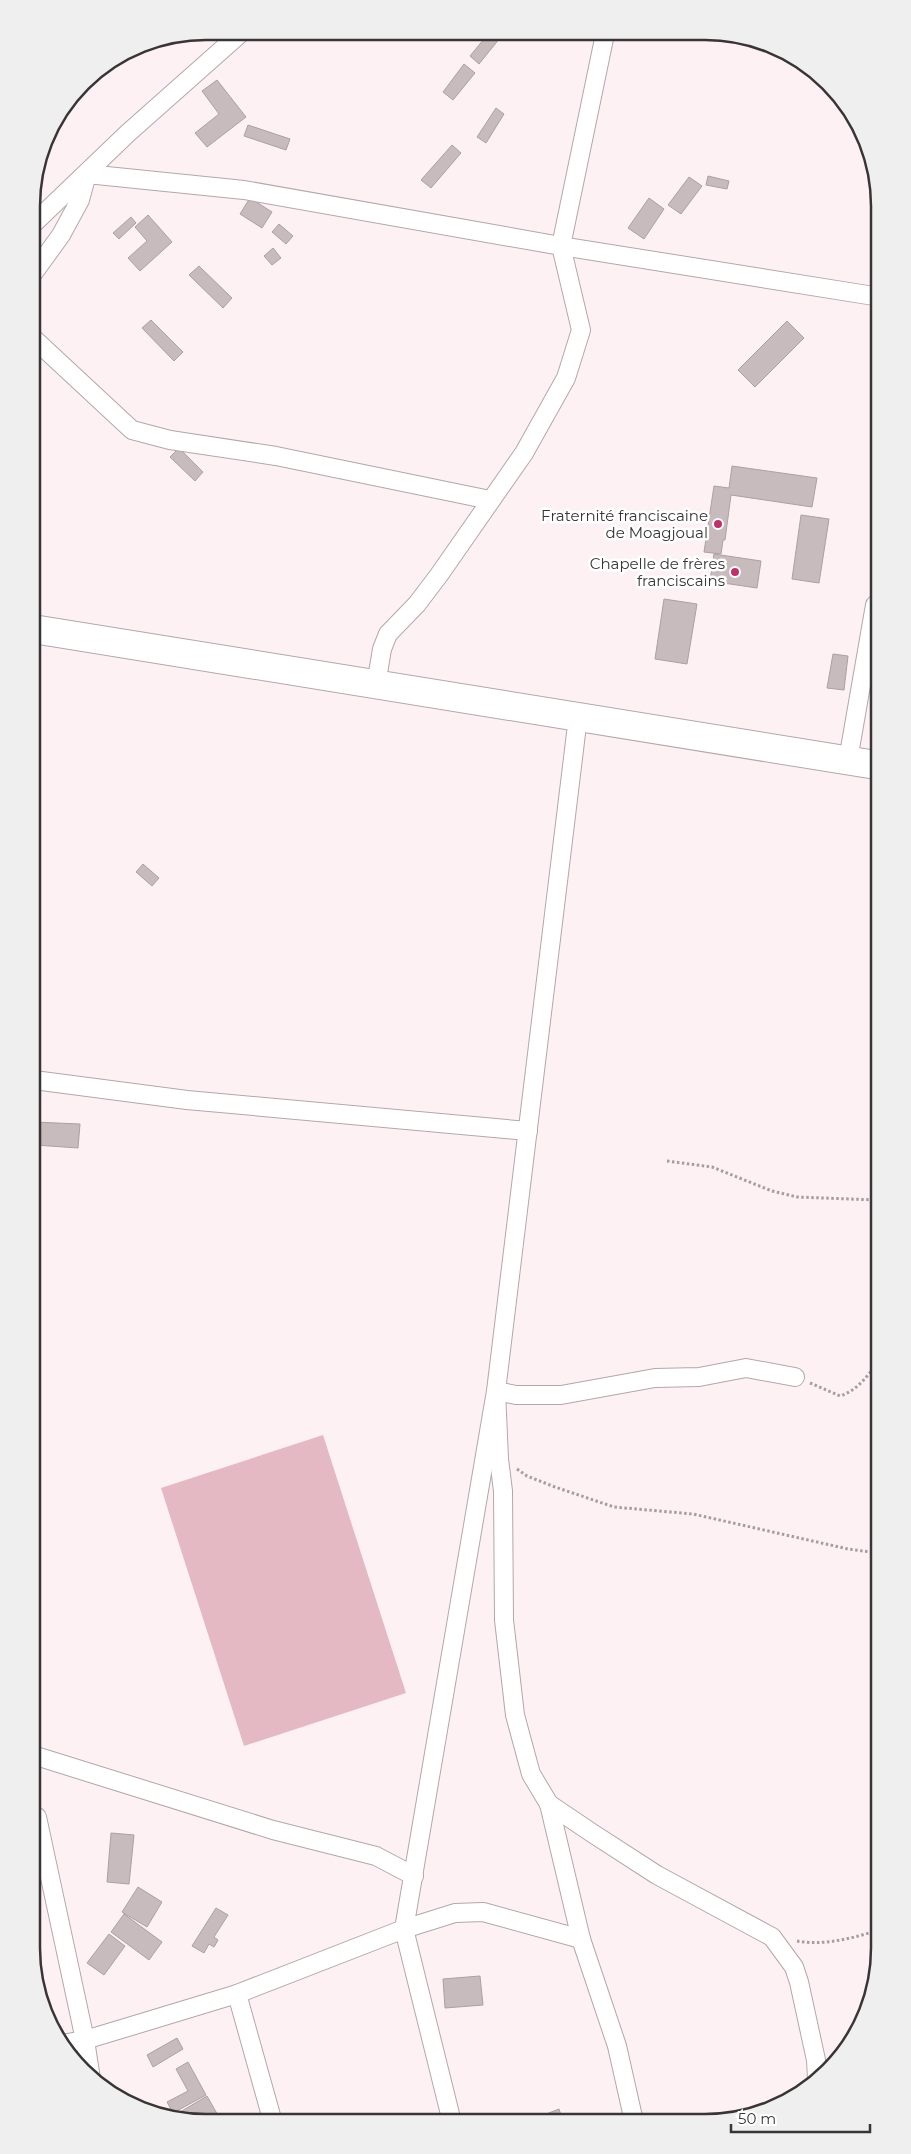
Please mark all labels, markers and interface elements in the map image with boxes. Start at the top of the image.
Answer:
place label: Fraternité franciscaine de Moagjoual [541,506,708,542]
marker: Fraternité franciscaine de Moagjoual [712,518,724,530]
place label: Chapelle de frères franciscains [590,554,725,590]
marker: Chapelle de frères franciscains [729,566,741,578]
scale bar [731,2102,870,2134]
text: 50 m [738,2109,776,2128]

